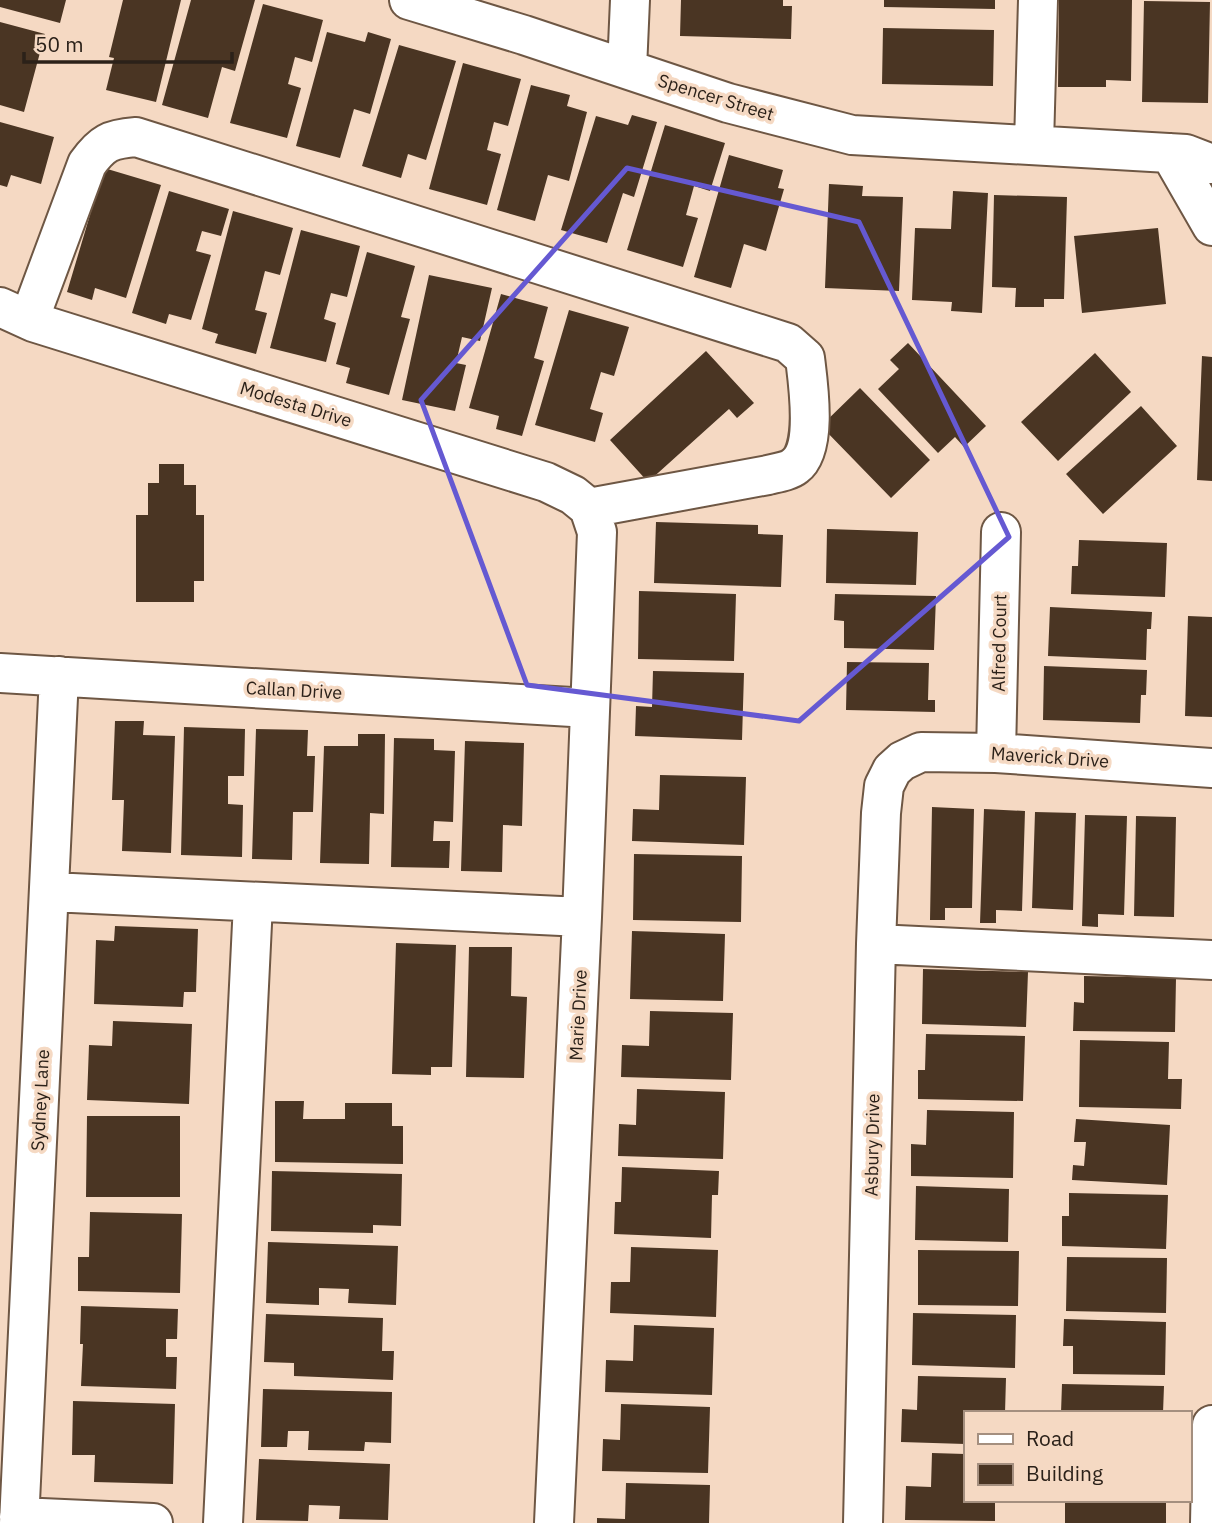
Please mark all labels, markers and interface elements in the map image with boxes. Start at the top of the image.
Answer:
scale bar [24,21,233,65]
text: 50 m [35,30,84,58]
street label: Spencer Street [655,68,777,126]
street label: Modesta Drive [237,376,355,432]
street label: Alfred Court [987,594,1011,692]
street label: Callan Drive [245,676,343,704]
street label: Maverick Drive [990,741,1110,773]
street label: Marie Drive [564,969,592,1061]
street label: Sydney Lane [26,1048,54,1151]
street label: Asbury Drive [860,1093,884,1197]
legend [964,1411,1191,1502]
text: Road [1026,1424,1074,1452]
text: Building [1026,1459,1103,1487]

